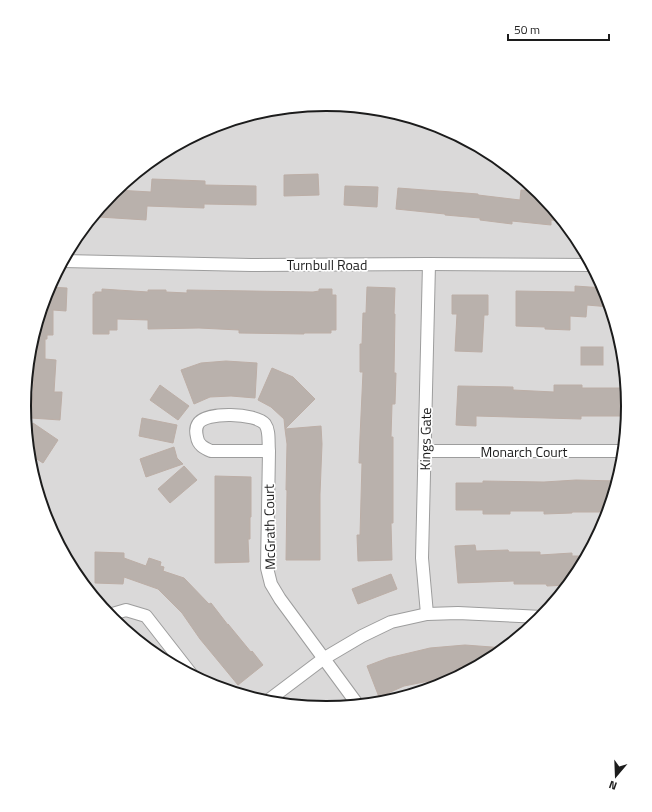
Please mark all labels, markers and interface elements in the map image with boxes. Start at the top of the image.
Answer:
scale bar [508,16,609,42]
text: 50 m [514,20,540,39]
street label: Turnbull Road [287,254,367,275]
street label: Kings Gate [414,407,436,471]
street label: Monarch Court [480,441,568,462]
street label: McGrath Court [258,484,280,570]
north arrow [596,756,636,796]
text: N [607,777,619,794]

